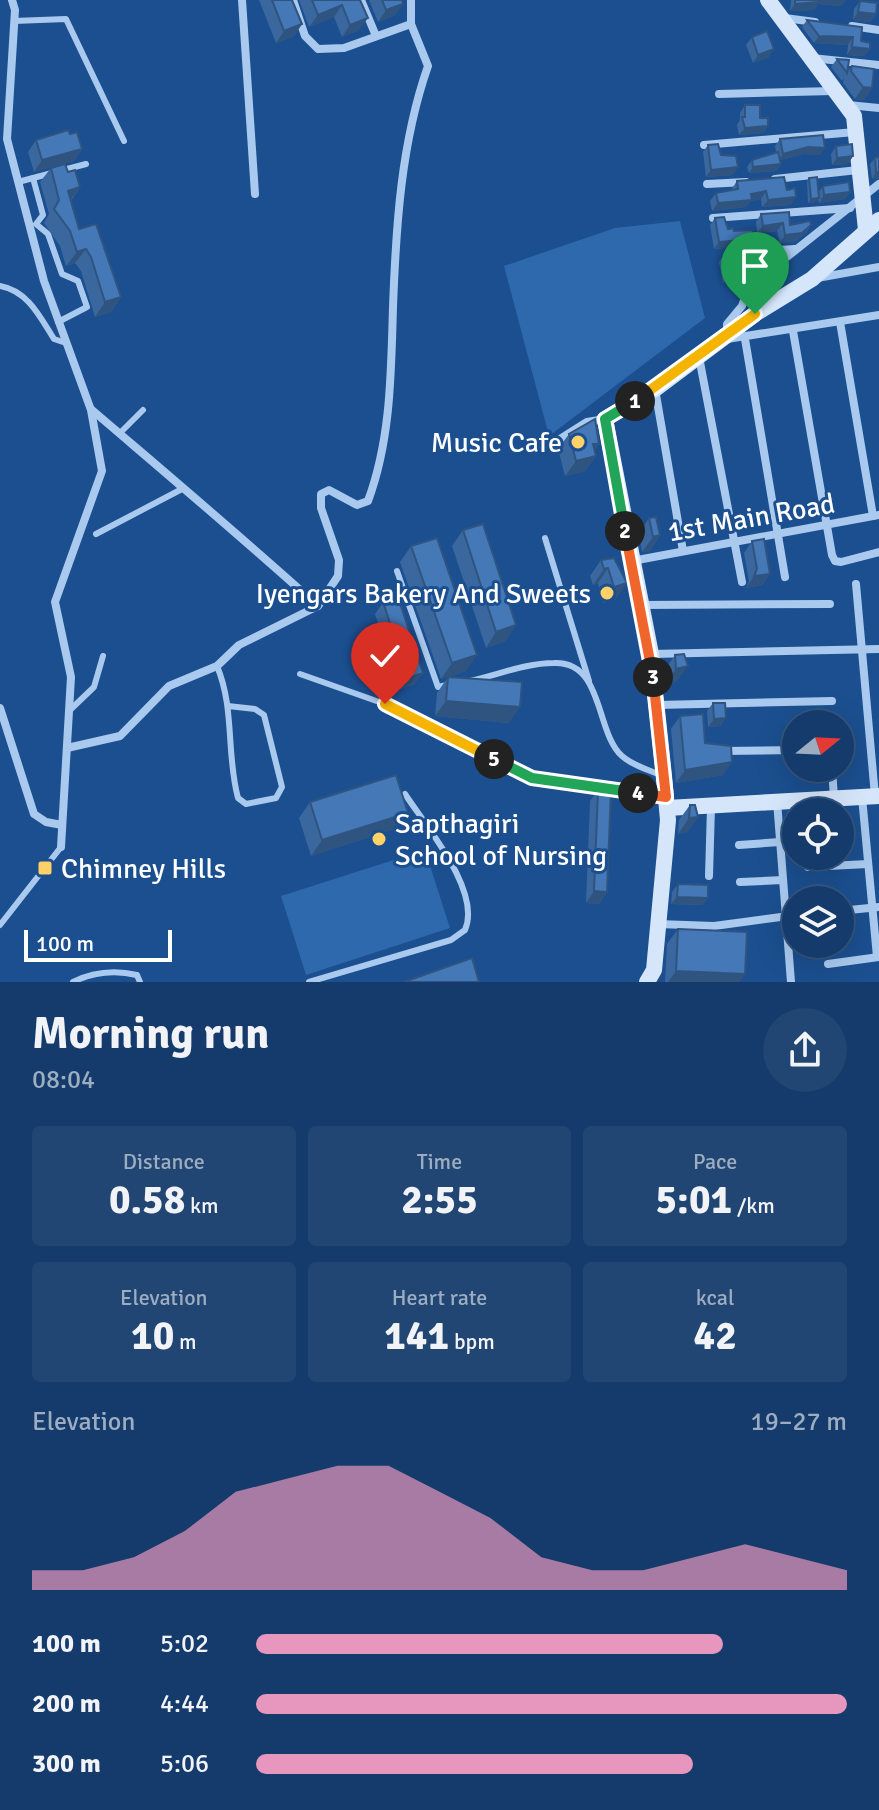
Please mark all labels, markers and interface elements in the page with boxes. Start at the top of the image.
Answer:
pin [721,232,789,314]
icon: arrive [733,244,777,288]
pin: 1 [615,381,655,421]
text: 1 [629,387,641,414]
place label: Music Cafe [431,426,562,460]
marker: Music Cafe [569,433,587,451]
street label: 1st Main Road [665,487,837,549]
pin: 2 [605,511,645,551]
text: 2 [619,517,631,544]
place label: Iyengars Bakery And Sweets [256,577,591,611]
marker: Iyengars Bakery And Sweets [598,584,616,602]
pin [351,622,419,704]
icon: check [363,634,407,678]
pin: 3 [633,657,673,697]
text: 3 [647,663,659,690]
north arrow [782,710,854,782]
map controls [782,710,854,958]
pin: 5 [474,739,514,779]
text: 5 [488,745,500,772]
pin: 4 [618,773,658,813]
text: 4 [632,779,644,806]
button: locate [782,798,854,870]
place label: Sapthagiri School of Nursing [395,807,607,873]
marker: Sapthagiri School of Nursing [370,830,388,848]
place label: Chimney Hills [61,852,226,886]
marker: Chimney Hills [36,859,54,877]
button: layers [782,886,854,958]
scale bar [24,926,172,962]
text: 100 m [36,930,94,957]
text: Morning run [32,1007,269,1061]
button: share [763,1008,847,1092]
text: 08:04 [32,1064,95,1096]
text: Distance [123,1148,205,1175]
text: Time [417,1148,462,1175]
text: Pace [693,1148,737,1175]
text: 0.58 [109,1175,185,1225]
text: 2:55 [401,1175,478,1225]
text: 5:01 [656,1175,732,1225]
text: km [185,1192,219,1219]
text: /km [732,1192,775,1219]
text: Elevation [120,1284,208,1311]
text: Heart rate [392,1284,487,1311]
text: kcal [696,1284,734,1311]
text: 10 [131,1311,174,1361]
text: 141 [384,1311,449,1361]
text: 42 [694,1311,737,1361]
text: m [174,1328,197,1355]
text: bpm [449,1328,495,1355]
text: Elevation [32,1406,136,1438]
text: 19–27 m [751,1406,847,1438]
text: 100 m [32,1628,101,1660]
text: 5:02 [160,1628,209,1660]
text: 200 m [32,1688,101,1720]
text: 4:44 [160,1688,209,1720]
text: 300 m [32,1748,101,1780]
text: 5:06 [160,1748,209,1780]

